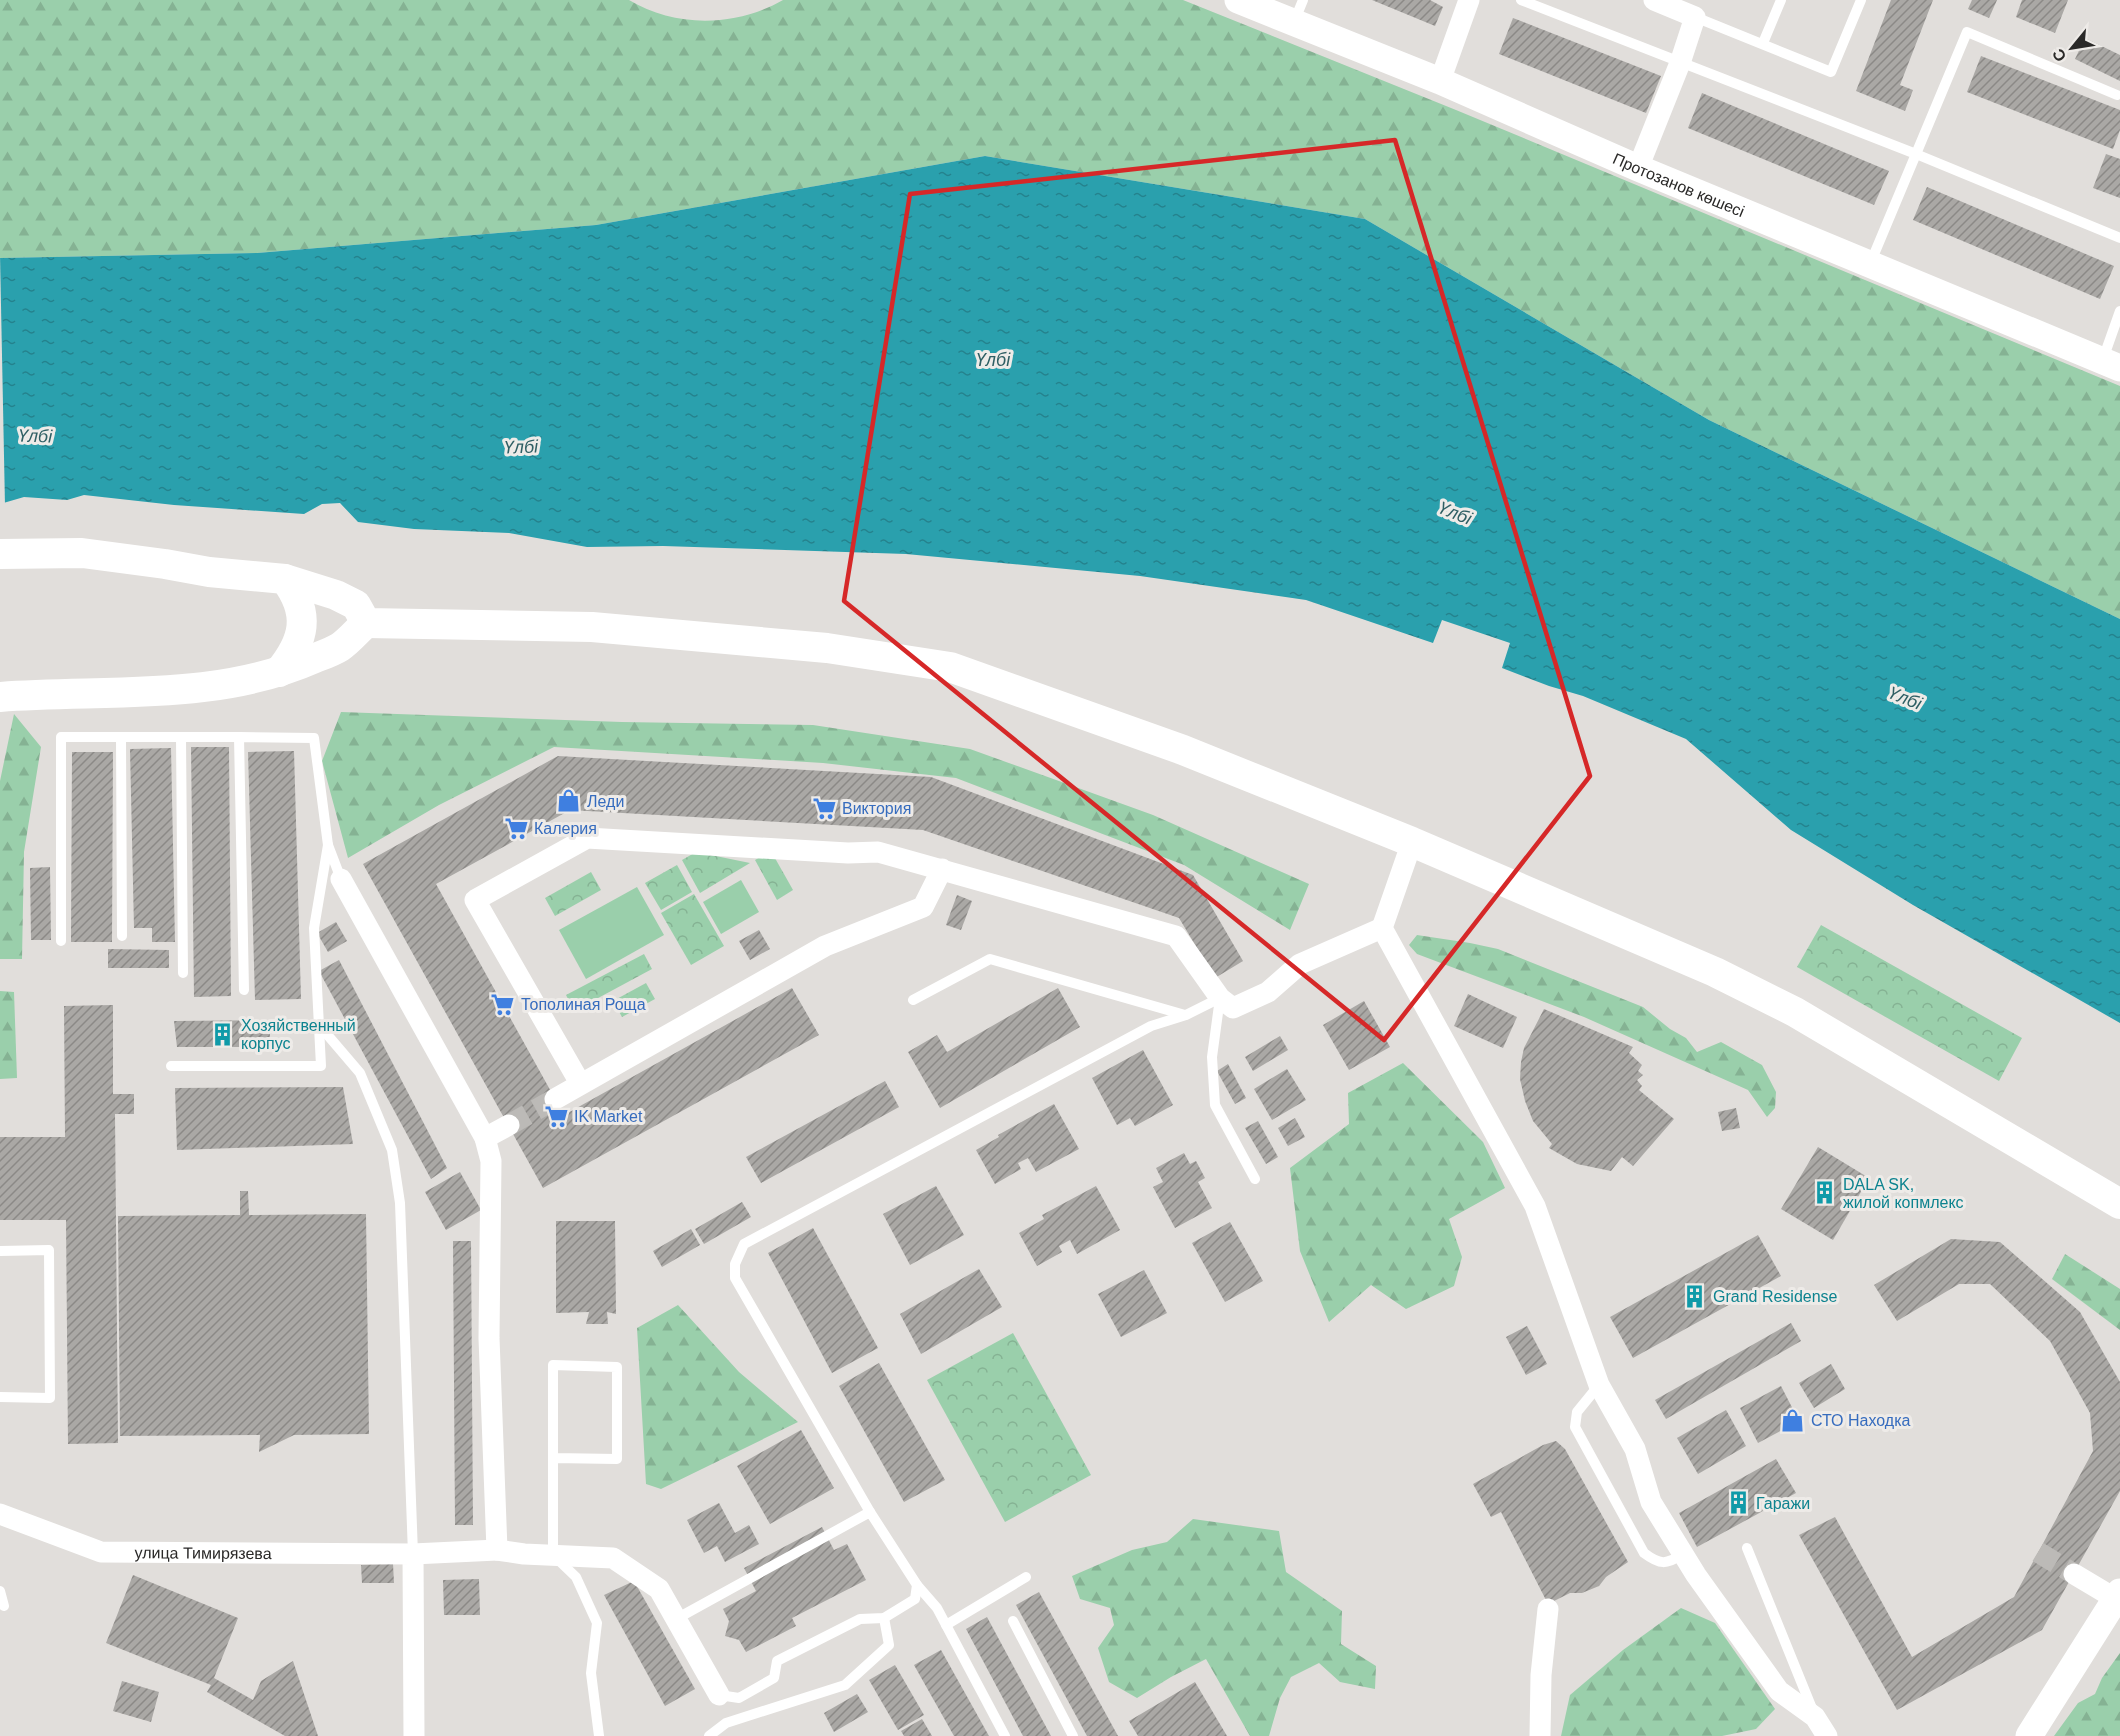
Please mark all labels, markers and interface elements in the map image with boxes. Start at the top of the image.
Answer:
north arrow [2042,18,2102,78]
text: С [2049,46,2070,65]
street label: Протозанов көшесі [1610,150,1747,220]
water label: Үлбі [976,350,1011,370]
water label: Үлбі [18,425,53,447]
water label: Үлбі [504,436,539,458]
water label: Үлбі [1435,497,1476,529]
water label: Үлбі [1885,682,1926,714]
shop icon: Леди [556,788,582,814]
place label: Леди [587,793,624,810]
supermarket icon: Виктория [811,795,837,821]
place label: Виктория [842,800,911,817]
supermarket icon: Калерия [503,815,529,841]
place label: Калерия [534,820,597,837]
supermarket icon: Тополиная Роща [490,991,516,1017]
place label: Тополиная Роща [521,996,646,1013]
place label: Хозяйственный корпус [241,1017,356,1052]
building icon: Хозяйственный корпус [210,1021,236,1047]
supermarket icon: IK Market [543,1103,569,1129]
place label: IK Market [574,1108,643,1125]
place label: DALA SK, жилой копмлекс [1843,1176,1964,1211]
building icon: DALA SK, жилой копмлекс [1812,1180,1838,1206]
building icon: Grand Residense [1682,1283,1708,1309]
place label: Grand Residense [1713,1288,1838,1305]
shop icon: СТО Находка [1780,1407,1806,1433]
place label: СТО Находка [1811,1412,1910,1429]
building icon: Гаражи [1725,1490,1751,1516]
place label: Гаражи [1756,1495,1810,1512]
street label: улица Тимирязева [134,1544,272,1562]

